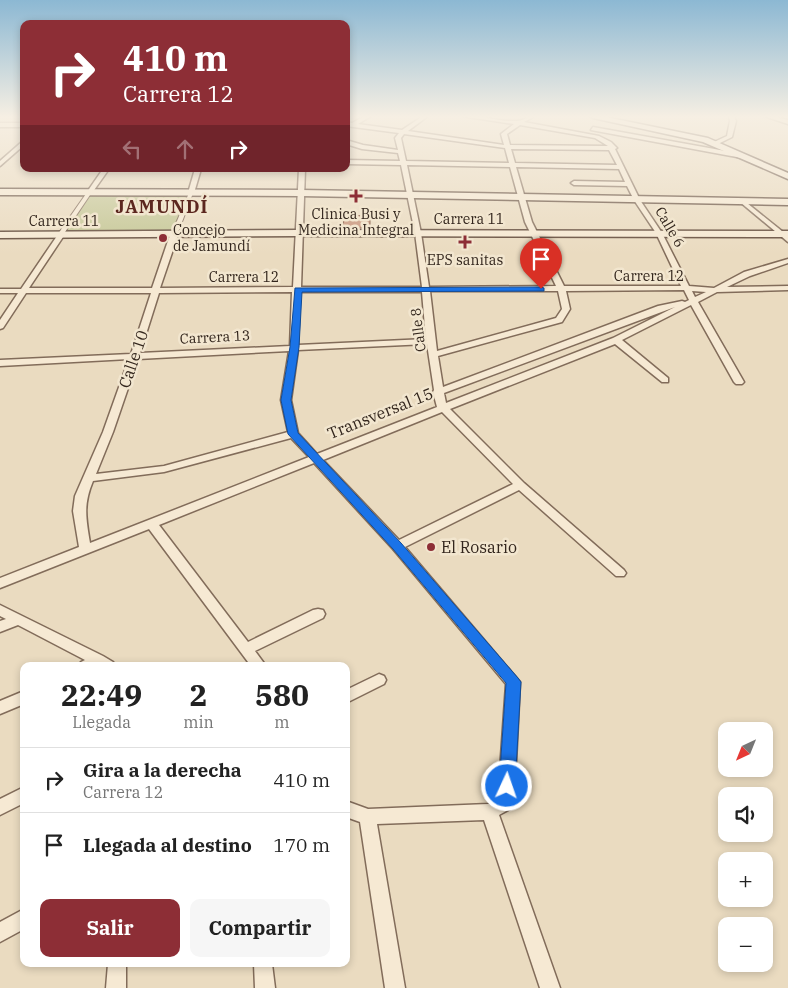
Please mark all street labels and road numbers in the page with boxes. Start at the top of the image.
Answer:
street label: Calle 6 [651,203,689,251]
street label: Carrera 11 [434,210,504,228]
street label: Carrera 11 [29,212,99,230]
street label: Carrera 12 [614,267,684,285]
street label: Carrera 12 [209,268,279,286]
street label: Calle 8 [406,307,430,353]
street label: Carrera 13 [179,326,251,348]
street label: Calle 10 [114,327,152,391]
street label: Transversal 15 [324,383,436,443]

